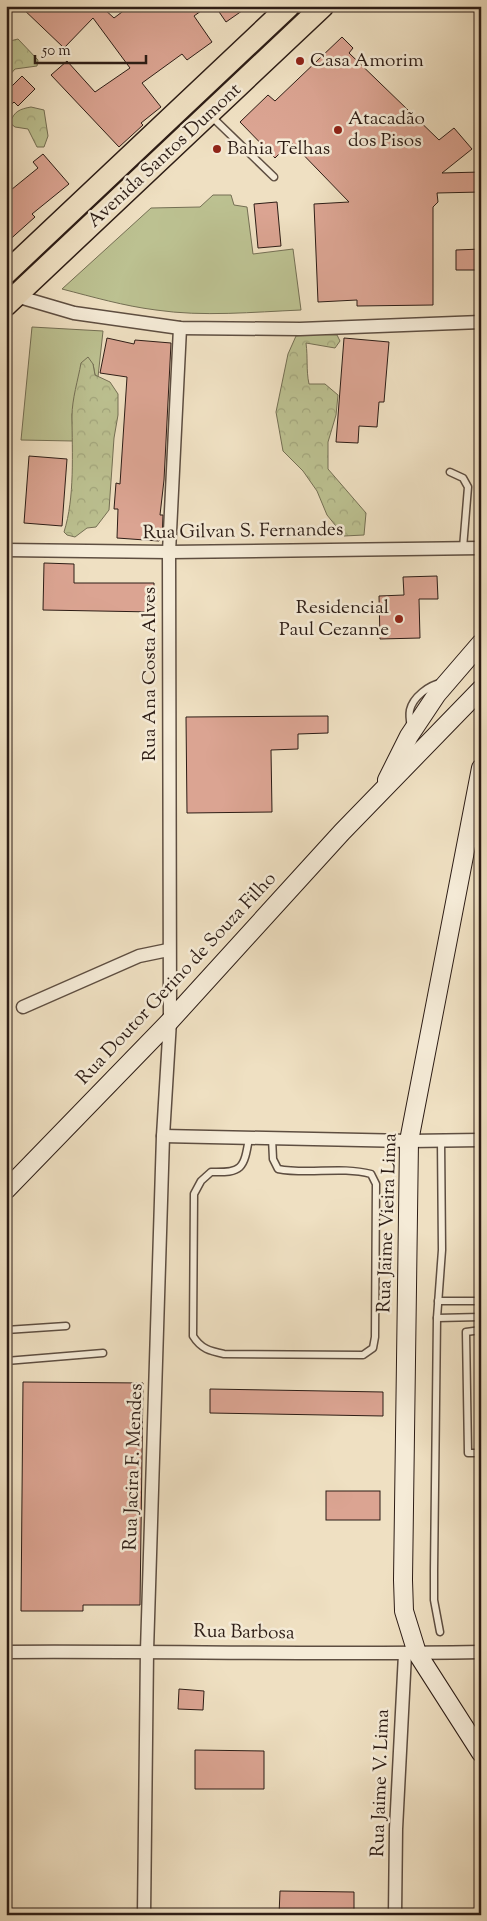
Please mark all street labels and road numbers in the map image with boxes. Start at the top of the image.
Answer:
street label: Avenida Santos Dumont [82,77,248,235]
street label: Rua Gilvan S. Fernandes [142,517,344,547]
street label: Rua Ana Costa Alves [137,587,164,761]
street label: Rua Doutor Gerino de Souza Filho [71,867,283,1091]
street label: Rua Jaime Vieira Lima [371,1132,405,1313]
street label: Rua Jacira F. Mendes [118,1383,150,1551]
street label: Rua Barbosa [193,1619,295,1647]
street label: Rua Jaime V. Lima [365,1708,397,1857]

